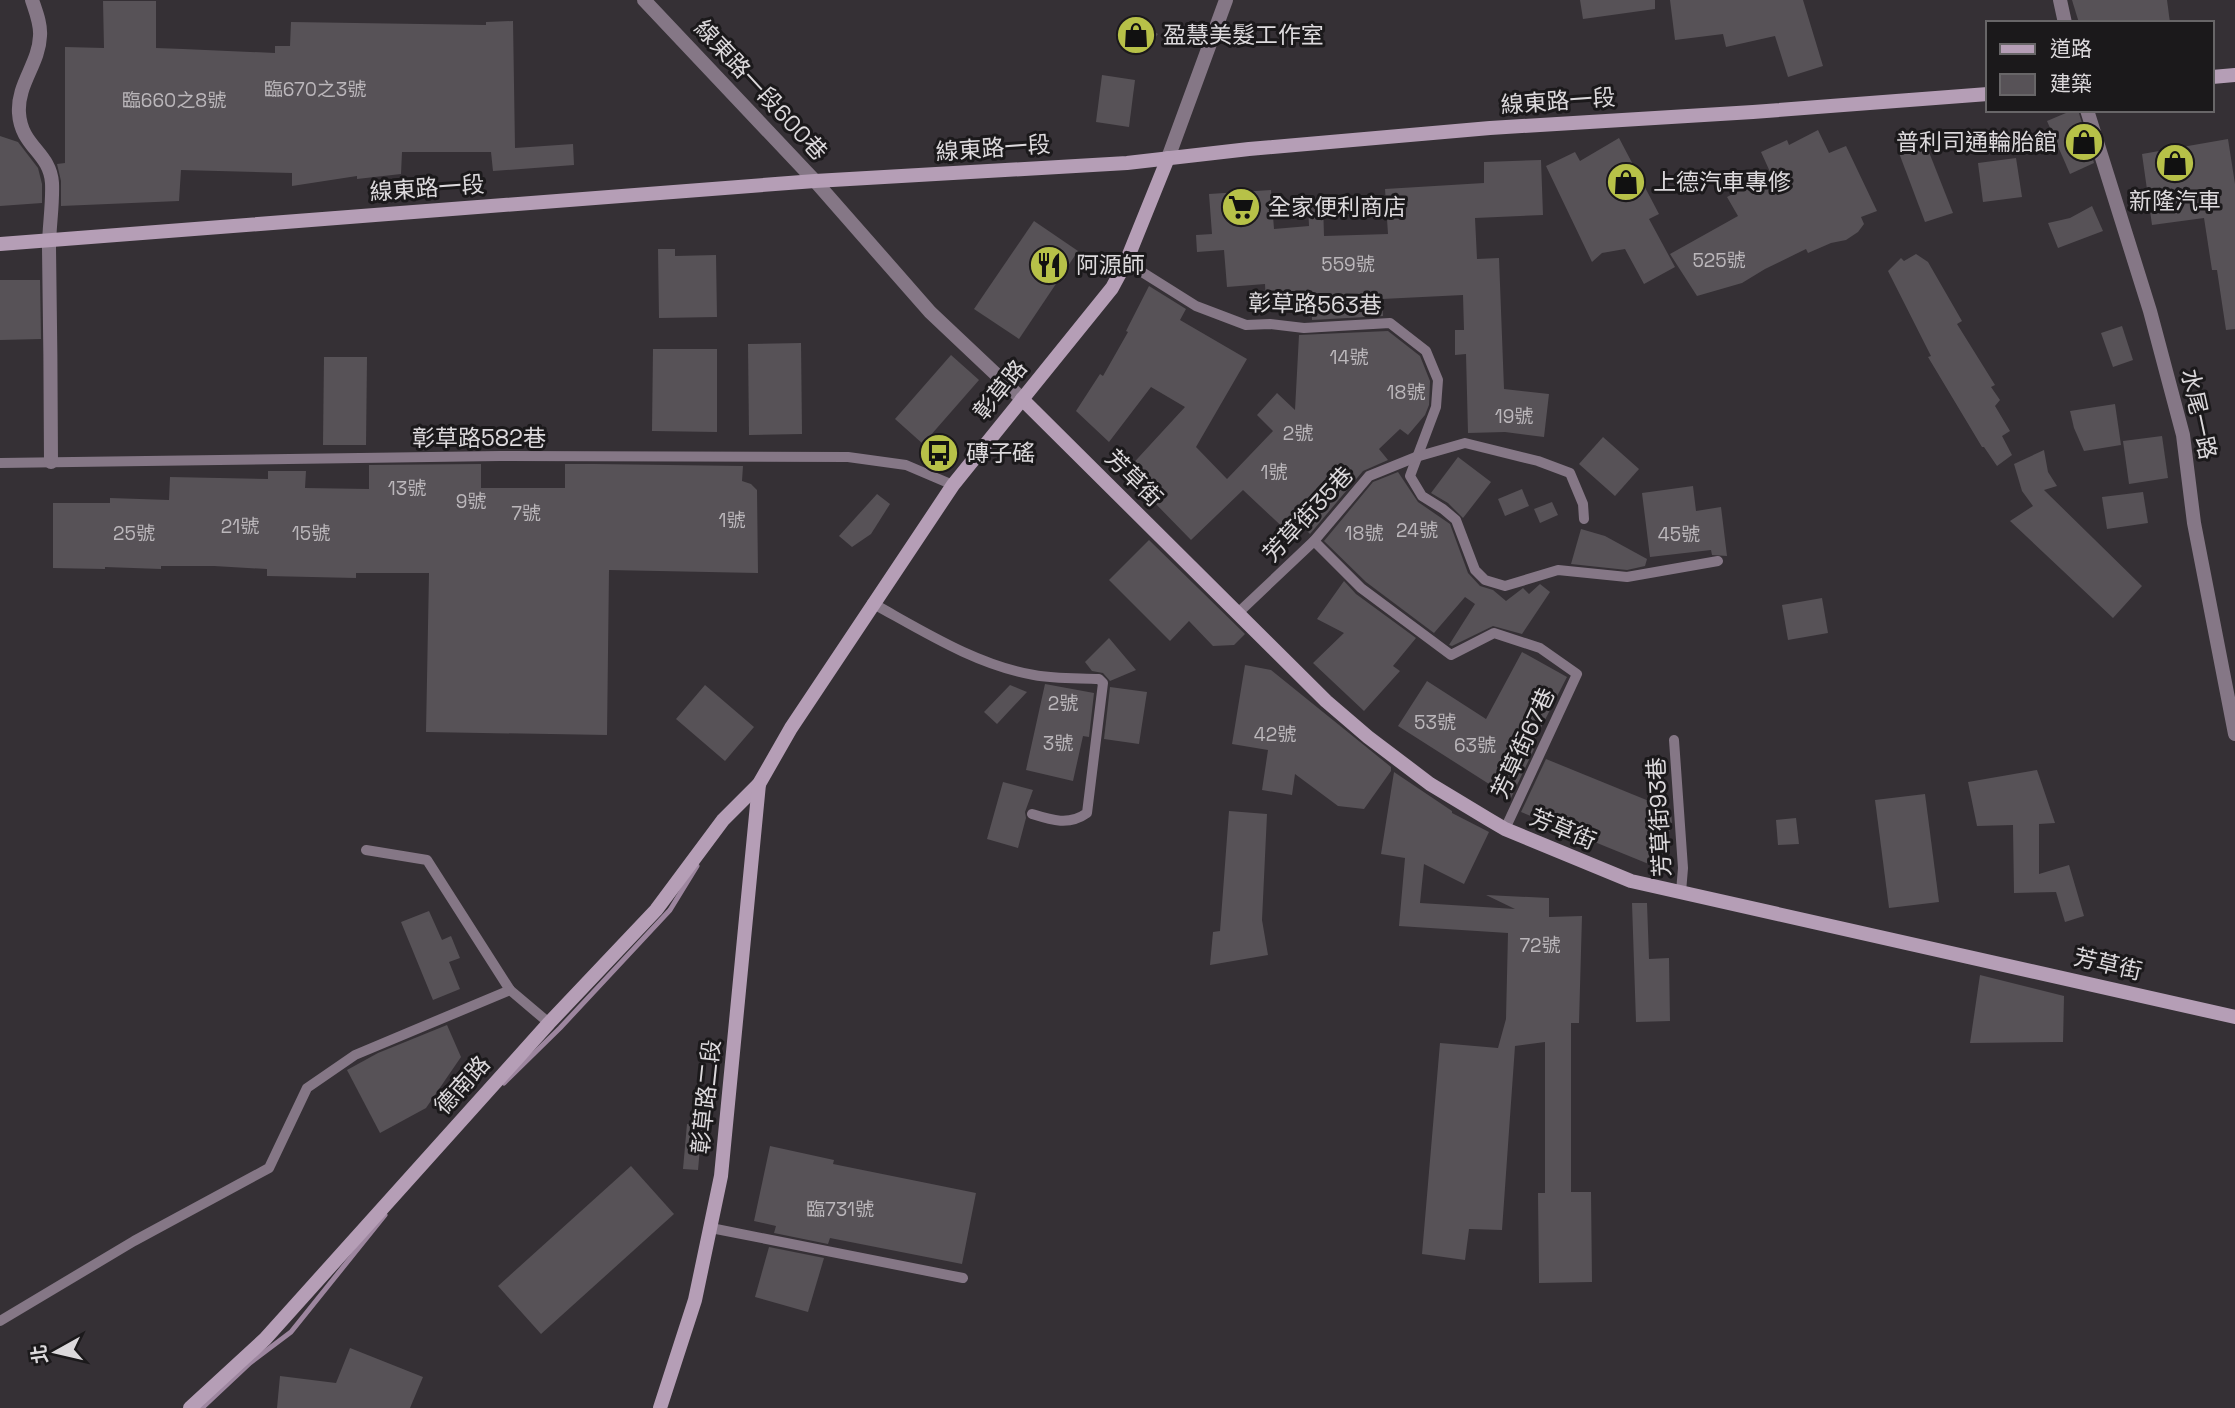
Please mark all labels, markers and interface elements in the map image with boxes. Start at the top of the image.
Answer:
street label: 線東路一段600巷 [688,13,834,167]
shop icon: 盈慧美髮工作室 [1115,14,1157,56]
place label: 盈慧美髮工作室 [1163,20,1324,50]
legend [1986,21,2214,112]
text: 道路 [2050,35,2092,62]
text: 建築 [2050,70,2092,97]
house number: 臨670之3號 [264,77,366,102]
street label: 線東路一段 [1500,82,1616,120]
house number: 臨660之8號 [122,88,226,113]
shop icon: 普利司通輪胎館 [2063,121,2105,163]
place label: 普利司通輪胎館 [1896,127,2057,157]
street label: 線東路一段 [935,129,1051,167]
shop icon: 新隆汽車 [2154,142,2196,184]
shop icon: 上德汽車專修 [1605,161,1647,203]
place label: 上德汽車專修 [1653,167,1791,197]
street label: 線東路一段 [369,169,485,207]
supermarket icon: 全家便利商店 [1220,186,1262,228]
place label: 新隆汽車 [2129,186,2221,216]
place label: 全家便利商店 [1268,192,1406,222]
restaurant icon: 阿源師 [1028,244,1070,286]
house number: 525號 [1692,248,1746,273]
place label: 阿源師 [1076,250,1145,280]
house number: 559號 [1321,252,1375,277]
street label: 彰草路563巷 [1248,288,1382,320]
house number: 14號 [1330,345,1368,370]
street label: 彰草路 [967,354,1033,426]
street label: 水尾一路 [2175,366,2223,462]
house number: 18號 [1387,380,1425,405]
house number: 19號 [1495,404,1533,429]
house number: 2號 [1283,421,1313,446]
street label: 彰草路582巷 [412,423,546,453]
bus stop icon: 磚子磘 [918,432,960,474]
place label: 磚子磘 [966,438,1035,468]
street label: 芳草街 [1099,443,1169,513]
street label: 芳草街35巷 [1256,460,1360,568]
house number: 1號 [1261,460,1287,485]
house number: 13號 [388,476,426,501]
house number: 9號 [456,489,486,514]
house number: 7號 [511,501,541,526]
house number: 1號 [719,508,745,533]
house number: 21號 [221,514,259,539]
house number: 24號 [1396,518,1438,543]
house number: 25號 [113,521,155,546]
house number: 15號 [292,521,330,546]
house number: 18號 [1345,521,1383,546]
house number: 45號 [1658,522,1700,547]
street label: 芳草街67巷 [1484,683,1562,803]
house number: 2號 [1048,691,1078,716]
house number: 53號 [1414,710,1456,735]
house number: 42號 [1254,722,1296,747]
house number: 3號 [1043,731,1073,756]
house number: 63號 [1454,733,1496,758]
street label: 芳草街93巷 [1641,756,1677,878]
street label: 芳草街 [1525,802,1601,856]
house number: 72號 [1520,933,1561,958]
street label: 芳草街 [2071,942,2145,986]
street label: 彰草路二段 [685,1038,727,1156]
street label: 德南路 [428,1049,496,1121]
house number: 臨731號 [806,1197,874,1222]
north arrow [21,1317,91,1387]
text: 北 [26,1343,53,1365]

